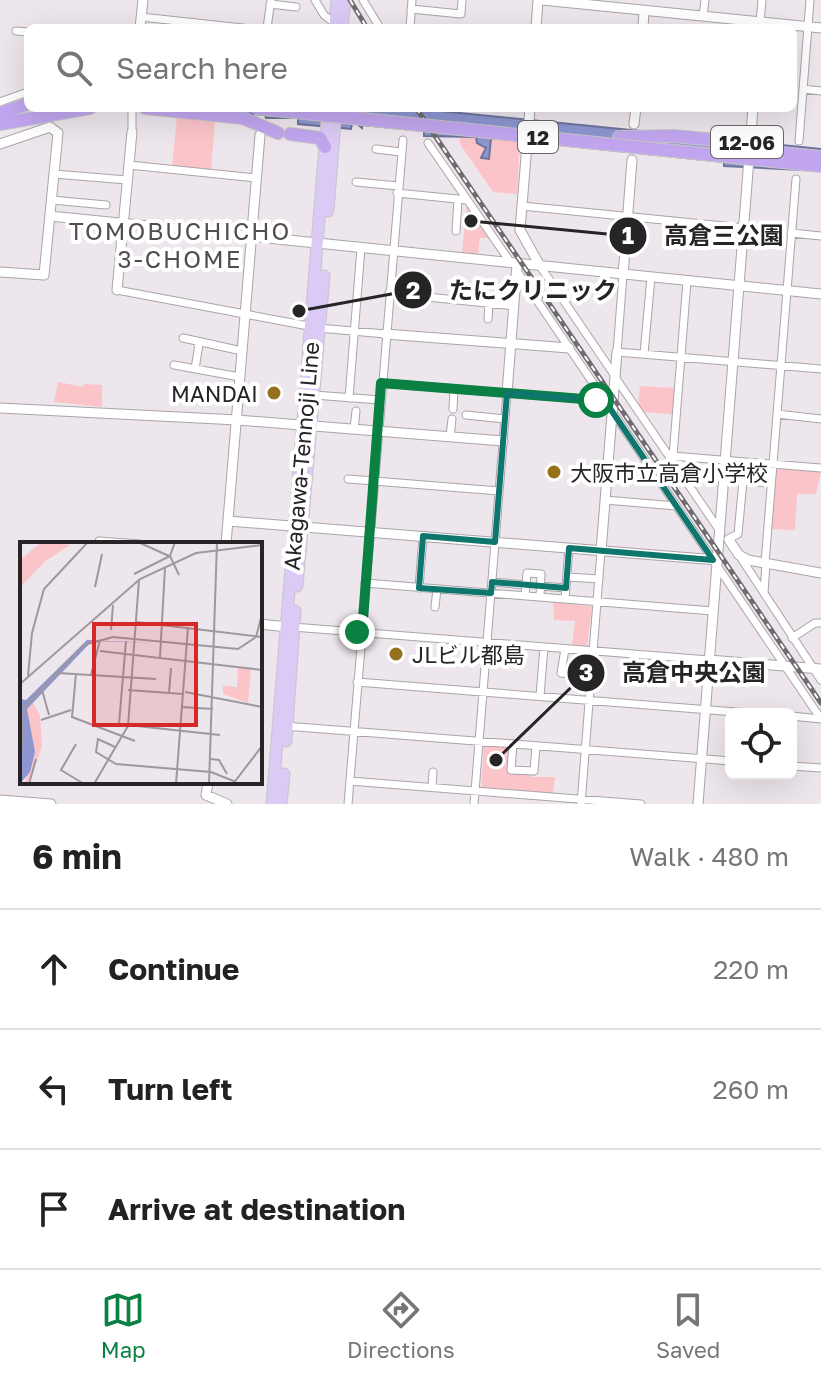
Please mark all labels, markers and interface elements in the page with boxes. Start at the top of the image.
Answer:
search box [24,24,797,112]
icon: search [52,46,96,90]
text: Search here [116,50,288,86]
road number: 12 [518,121,558,153]
road number: 12-06 [711,126,783,158]
callout: 高倉三公園 [608,212,800,260]
district label: TOMOBUCHICHO 3-CHOME [69,216,291,273]
text: 1 [622,220,634,249]
text: 高倉三公園 [664,220,784,249]
callout: たにクリニック [393,266,633,314]
text: 2 [406,275,420,304]
text: たにクリニック [449,275,617,304]
street label: Akagawa-Tennoji Line [278,341,324,571]
place label: MANDAI [171,380,258,407]
route start [578,382,614,418]
marker: MANDAI [265,384,283,402]
place label: 大阪市立高倉小学校 [570,459,768,486]
marker: 大阪市立高倉小学校 [545,463,563,481]
inset map [20,542,262,784]
route end [339,614,375,650]
place label: JLビル都島 [412,641,525,668]
marker: JLビル都島 [387,645,405,663]
callout: 高倉中央公園 [566,649,782,697]
text: 3 [579,657,593,686]
text: 高倉中央公園 [622,657,766,686]
map controls [725,708,797,780]
button: locate [725,708,797,780]
text: 6 min [32,836,122,876]
text: Walk · 480 m [629,841,789,872]
icon: ahead [32,947,76,991]
text: Continue [108,951,239,987]
text: 220 m [713,954,789,985]
icon: left [32,1067,76,1111]
text: Turn left [108,1071,233,1107]
text: 260 m [713,1074,789,1105]
icon: arrive [32,1187,76,1231]
text: Arrive at destination [108,1191,405,1227]
tab: Map [101,1288,146,1363]
tab: Directions [347,1288,455,1363]
tab: Saved [656,1288,720,1363]

